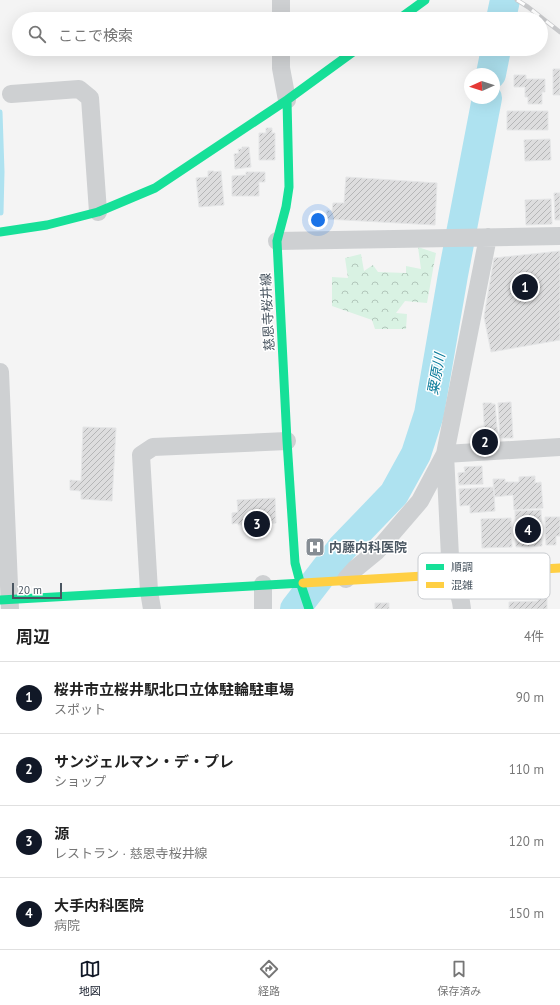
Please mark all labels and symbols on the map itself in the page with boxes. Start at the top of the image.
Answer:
north arrow [464,68,500,104]
your location [308,210,328,230]
pin: 1 [512,272,538,302]
street label: 慈恩寺桜井線 [257,273,278,351]
water label: 粟原川 [423,350,449,396]
pin: 2 [472,427,498,457]
pin: 3 [244,509,270,539]
pin: 4 [515,515,541,545]
hospital icon: 内藤内科医院 [304,536,326,558]
place label: 内藤内科医院 [329,539,407,556]
legend [418,553,550,599]
text: 順調 [451,560,473,574]
text: 混雑 [451,578,473,592]
scale bar [12,581,62,600]

